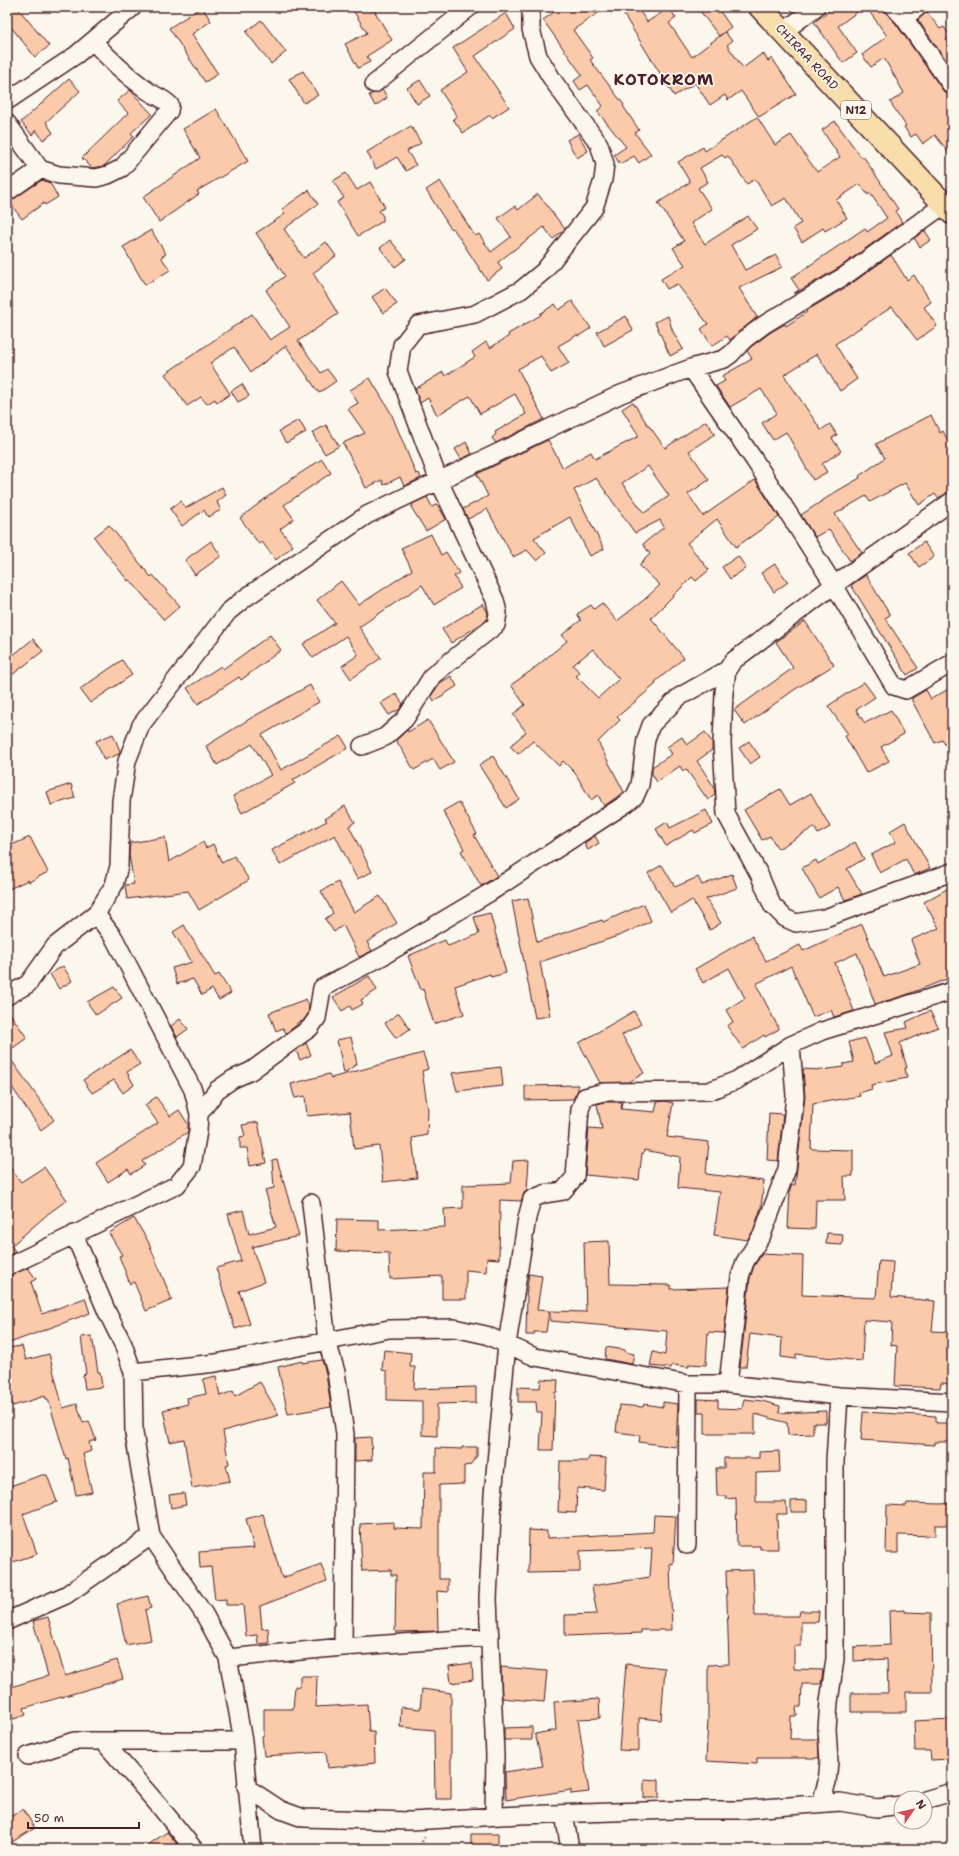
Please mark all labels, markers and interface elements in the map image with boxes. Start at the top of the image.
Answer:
street label: CHIRAA ROAD [772,20,842,94]
district label: KOTOKROM [614,69,714,90]
road number: N12 [841,101,871,119]
north arrow [893,1790,933,1830]
text: N [912,1797,930,1813]
scale bar [28,1804,139,1830]
text: 50 m [34,1810,64,1826]

